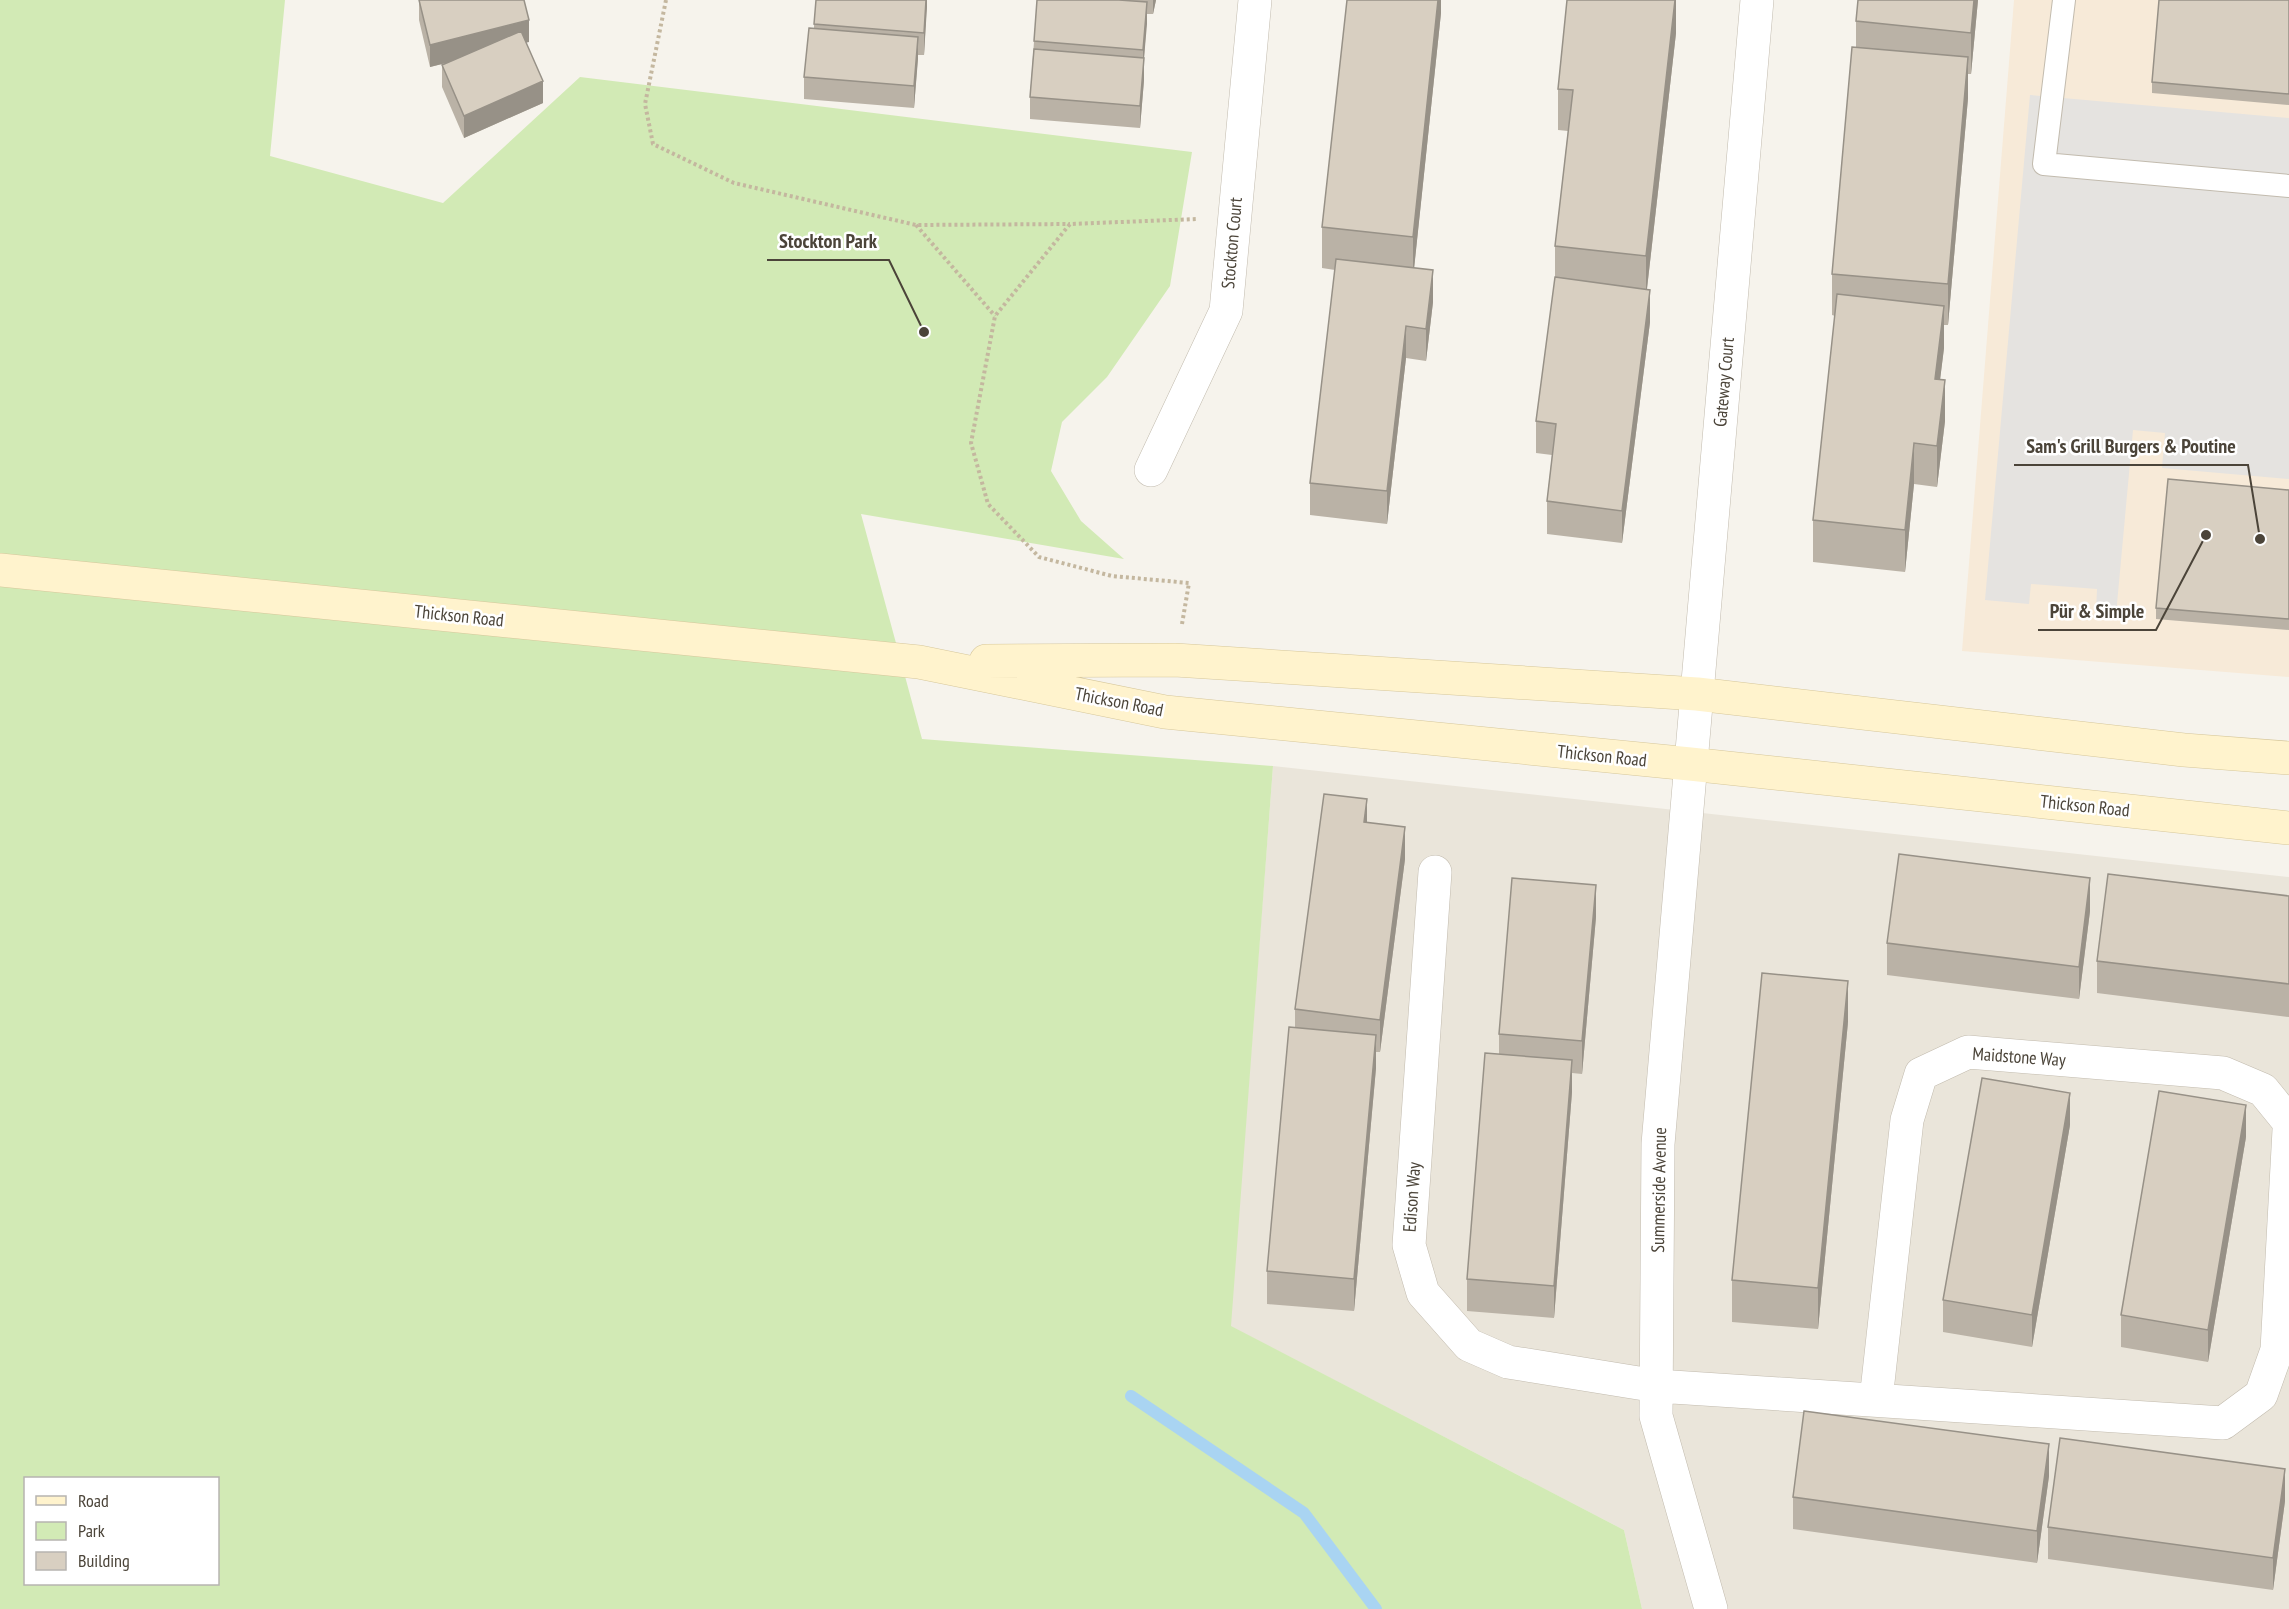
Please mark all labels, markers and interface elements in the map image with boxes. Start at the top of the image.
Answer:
street label: Stockton Court [1216,196,1247,290]
callout: Stockton Park [767,222,889,260]
text: Stockton Park [779,228,878,254]
street label: Gateway Court [1708,336,1739,428]
callout: Sam's Grill Burgers & Poutine [2014,427,2248,465]
text: Sam's Grill Burgers & Poutine [2026,433,2236,459]
callout: Pür & Simple [2038,592,2156,630]
text: Pür & Simple [2050,598,2144,624]
street label: Thickson Road [413,599,505,632]
street label: Thickson Road [1073,682,1165,721]
street label: Thickson Road [1556,739,1648,772]
street label: Thickson Road [2039,789,2131,822]
street label: Maidstone Way [1972,1042,2067,1071]
street label: Summerside Avenue [1646,1127,1671,1253]
street label: Edison Way [1398,1161,1425,1233]
legend [24,1477,219,1585]
text: Road [78,1489,109,1512]
text: Park [78,1519,105,1542]
text: Building [78,1549,130,1572]

